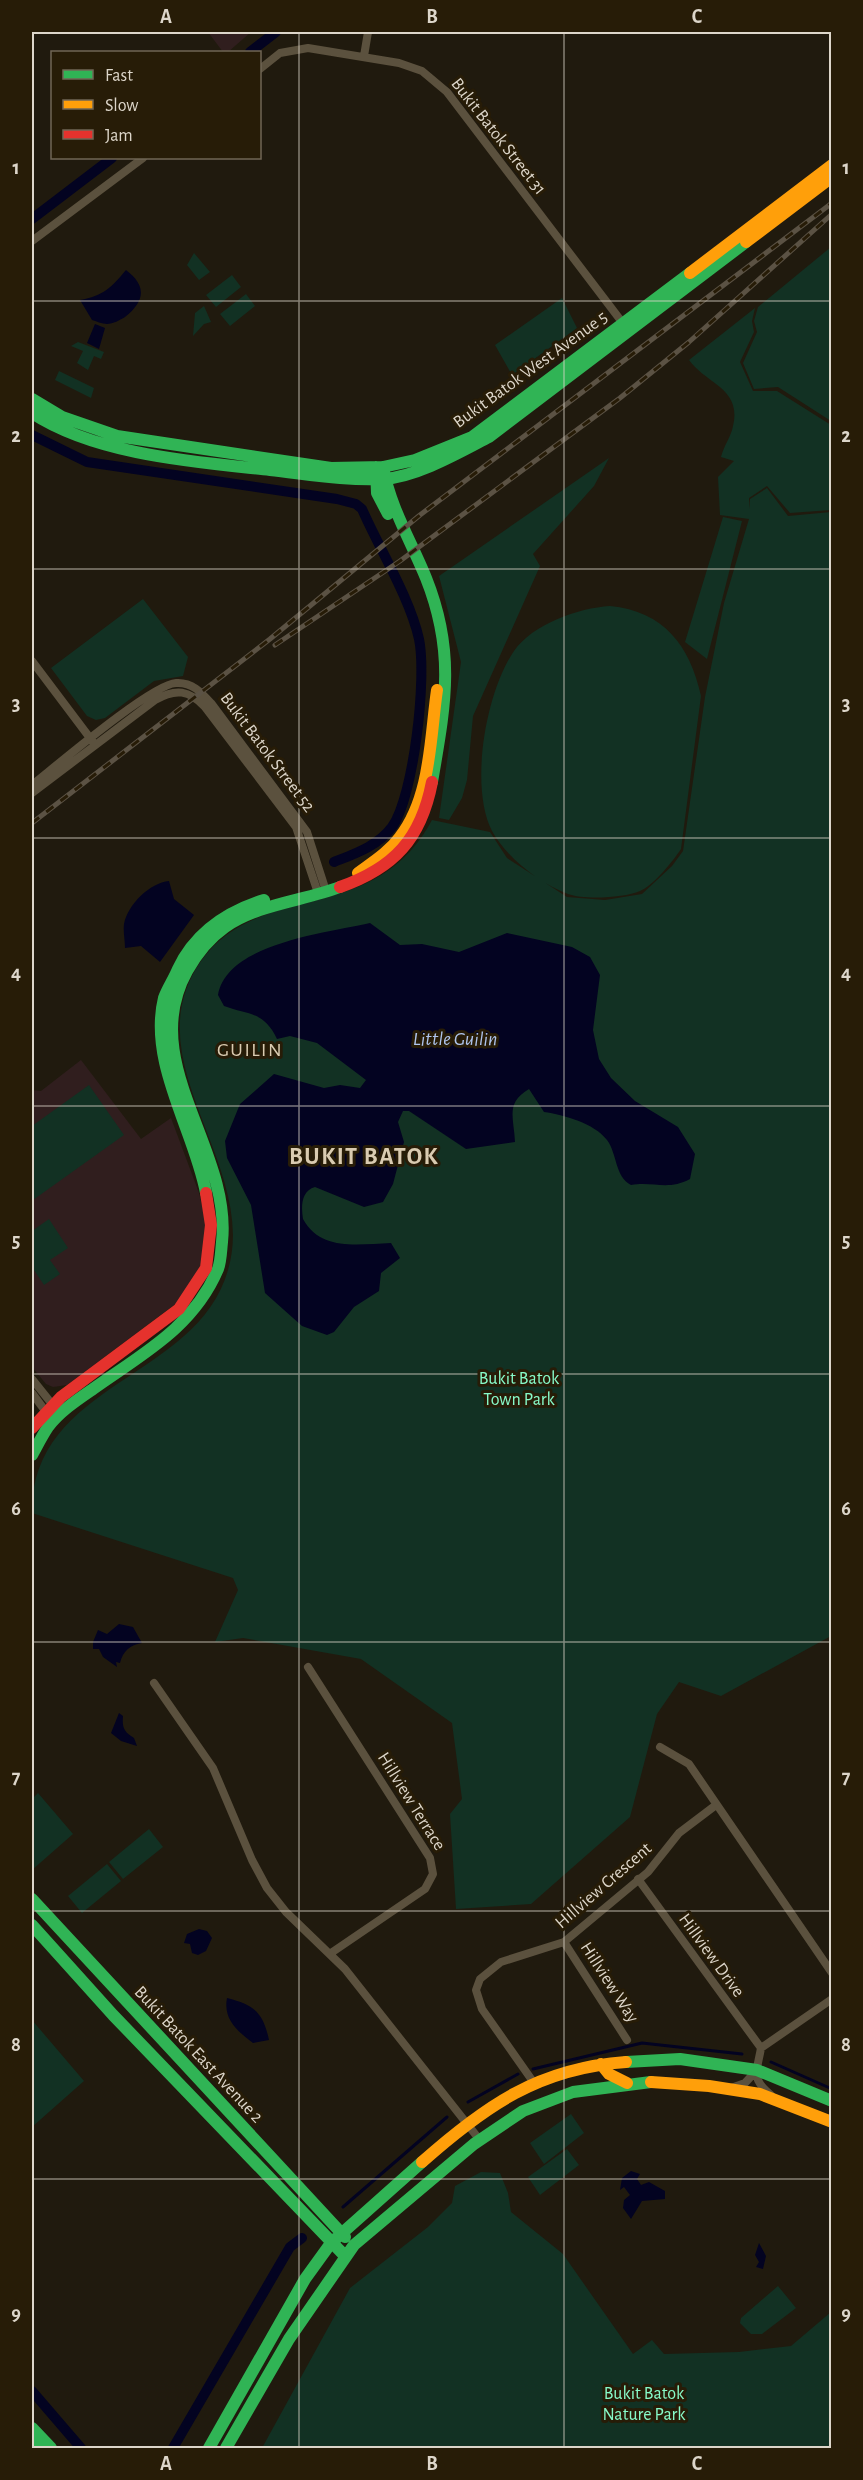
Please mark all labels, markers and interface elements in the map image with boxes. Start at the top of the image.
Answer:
text: A [160,7,172,27]
text: B [426,7,438,27]
text: C [692,7,703,27]
legend [51,51,261,159]
text: Fast [105,67,133,85]
street label: Bukit Batok Street 31 [447,75,549,198]
text: Slow [105,97,138,115]
text: Jam [105,127,133,145]
text: 1 [12,158,20,178]
text: 1 [842,158,850,178]
street label: Bukit Batok West Avenue 5 [450,308,611,432]
text: 2 [11,426,21,446]
text: 2 [841,426,851,446]
street label: Bukit Batok Street 52 [216,689,318,816]
text: 3 [12,694,20,714]
text: 3 [842,694,850,714]
text: 4 [11,963,21,983]
text: 4 [841,963,851,983]
water label: Little Guilin [413,1029,497,1049]
district label: GUILIN [217,1040,283,1060]
district label: BUKIT BATOK [289,1145,439,1169]
text: 5 [12,1231,20,1251]
text: 5 [842,1231,850,1251]
park label: Bukit Batok Town Park [479,1370,560,1409]
text: 6 [11,1499,21,1519]
text: 6 [841,1499,851,1519]
street label: Hillview Terrace [374,1749,448,1854]
text: 7 [12,1767,21,1787]
text: 7 [842,1767,851,1787]
street label: Hillview Crescent [552,1839,655,1932]
street label: Hillview Drive [675,1911,747,2001]
street label: Hillview Way [577,1939,642,2026]
street label: Bukit Batok East Avenue 2 [131,1983,266,2126]
text: 8 [11,2035,21,2055]
text: 8 [841,2035,851,2055]
text: 9 [11,2304,21,2324]
text: 9 [841,2304,851,2324]
park label: Bukit Batok Nature Park [602,2385,686,2424]
text: A [160,2454,172,2474]
text: B [426,2454,438,2474]
text: C [692,2454,703,2474]

